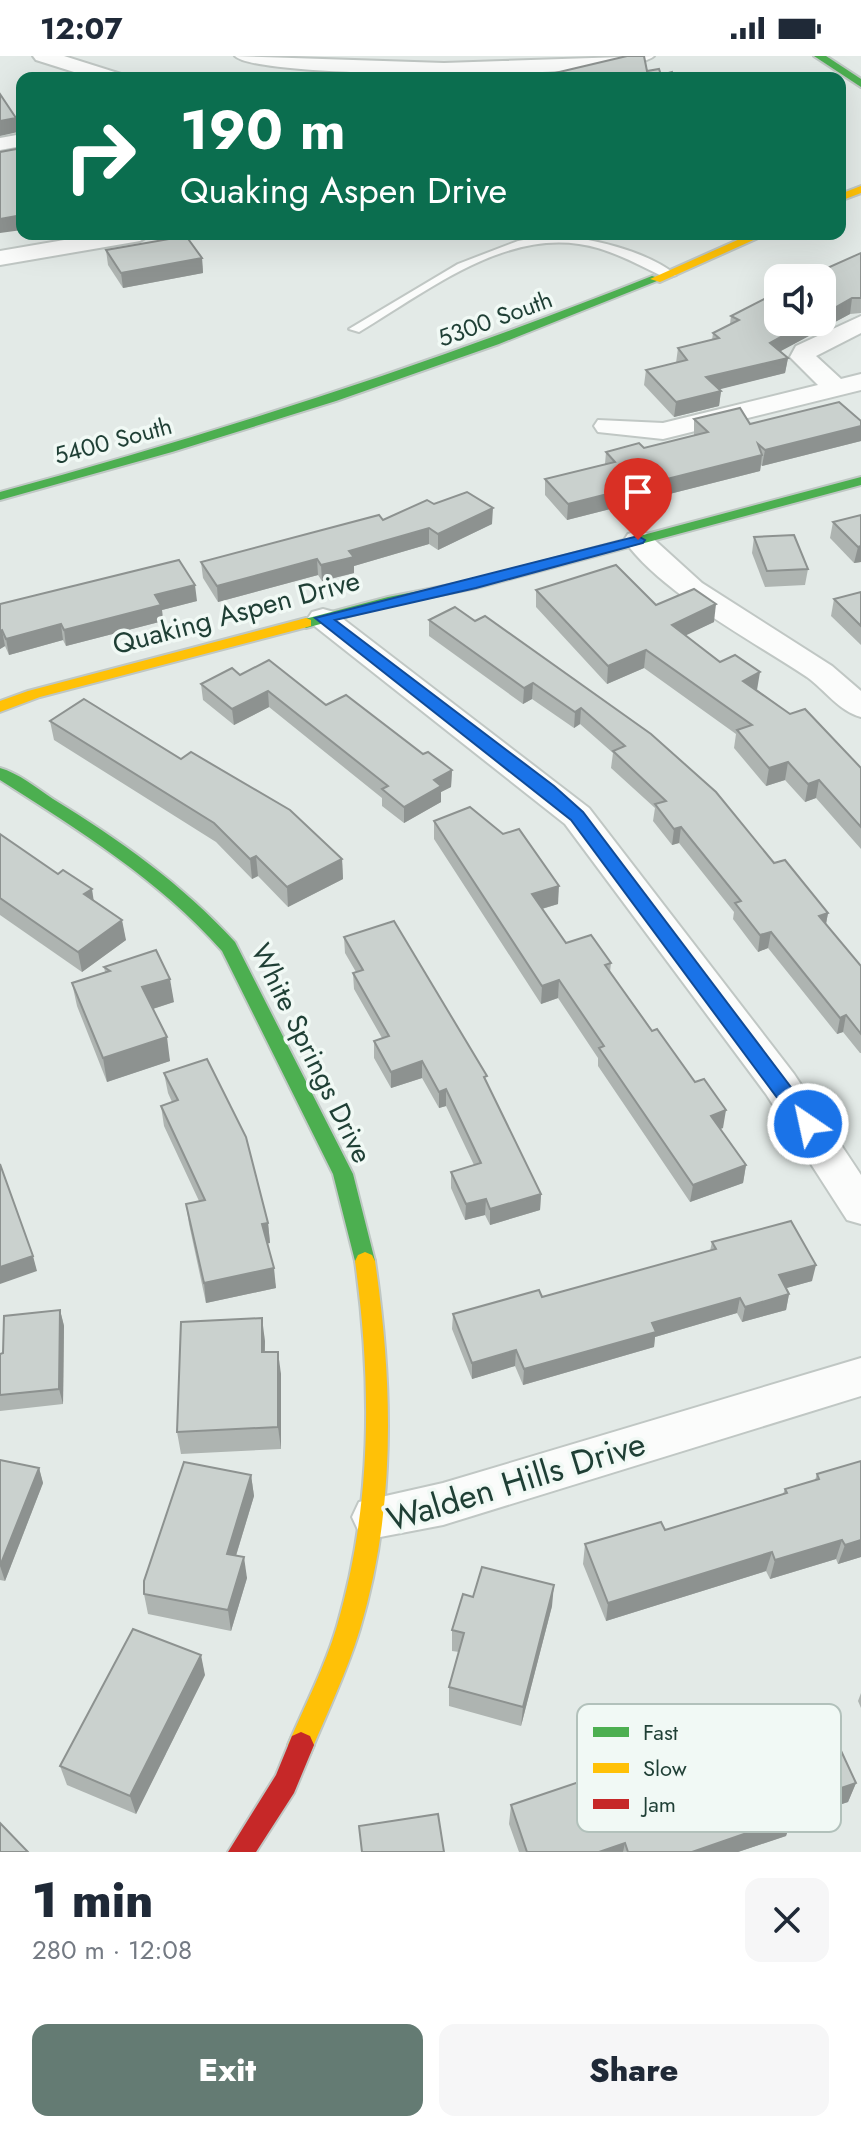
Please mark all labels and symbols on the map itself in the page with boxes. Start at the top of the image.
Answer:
street label: 5300 South [433,282,557,355]
street label: 5400 South [50,408,176,473]
pin [604,458,672,540]
street label: Quaking Aspen Drive [108,560,364,665]
street label: White Springs Drive [241,936,383,1170]
position arrow [766,1082,850,1166]
street label: Walden Hills Drive [381,1419,651,1544]
legend [577,1704,841,1832]
text: Fast [643,1716,679,1748]
text: Slow [643,1752,687,1784]
text: Jam [640,1788,676,1820]

